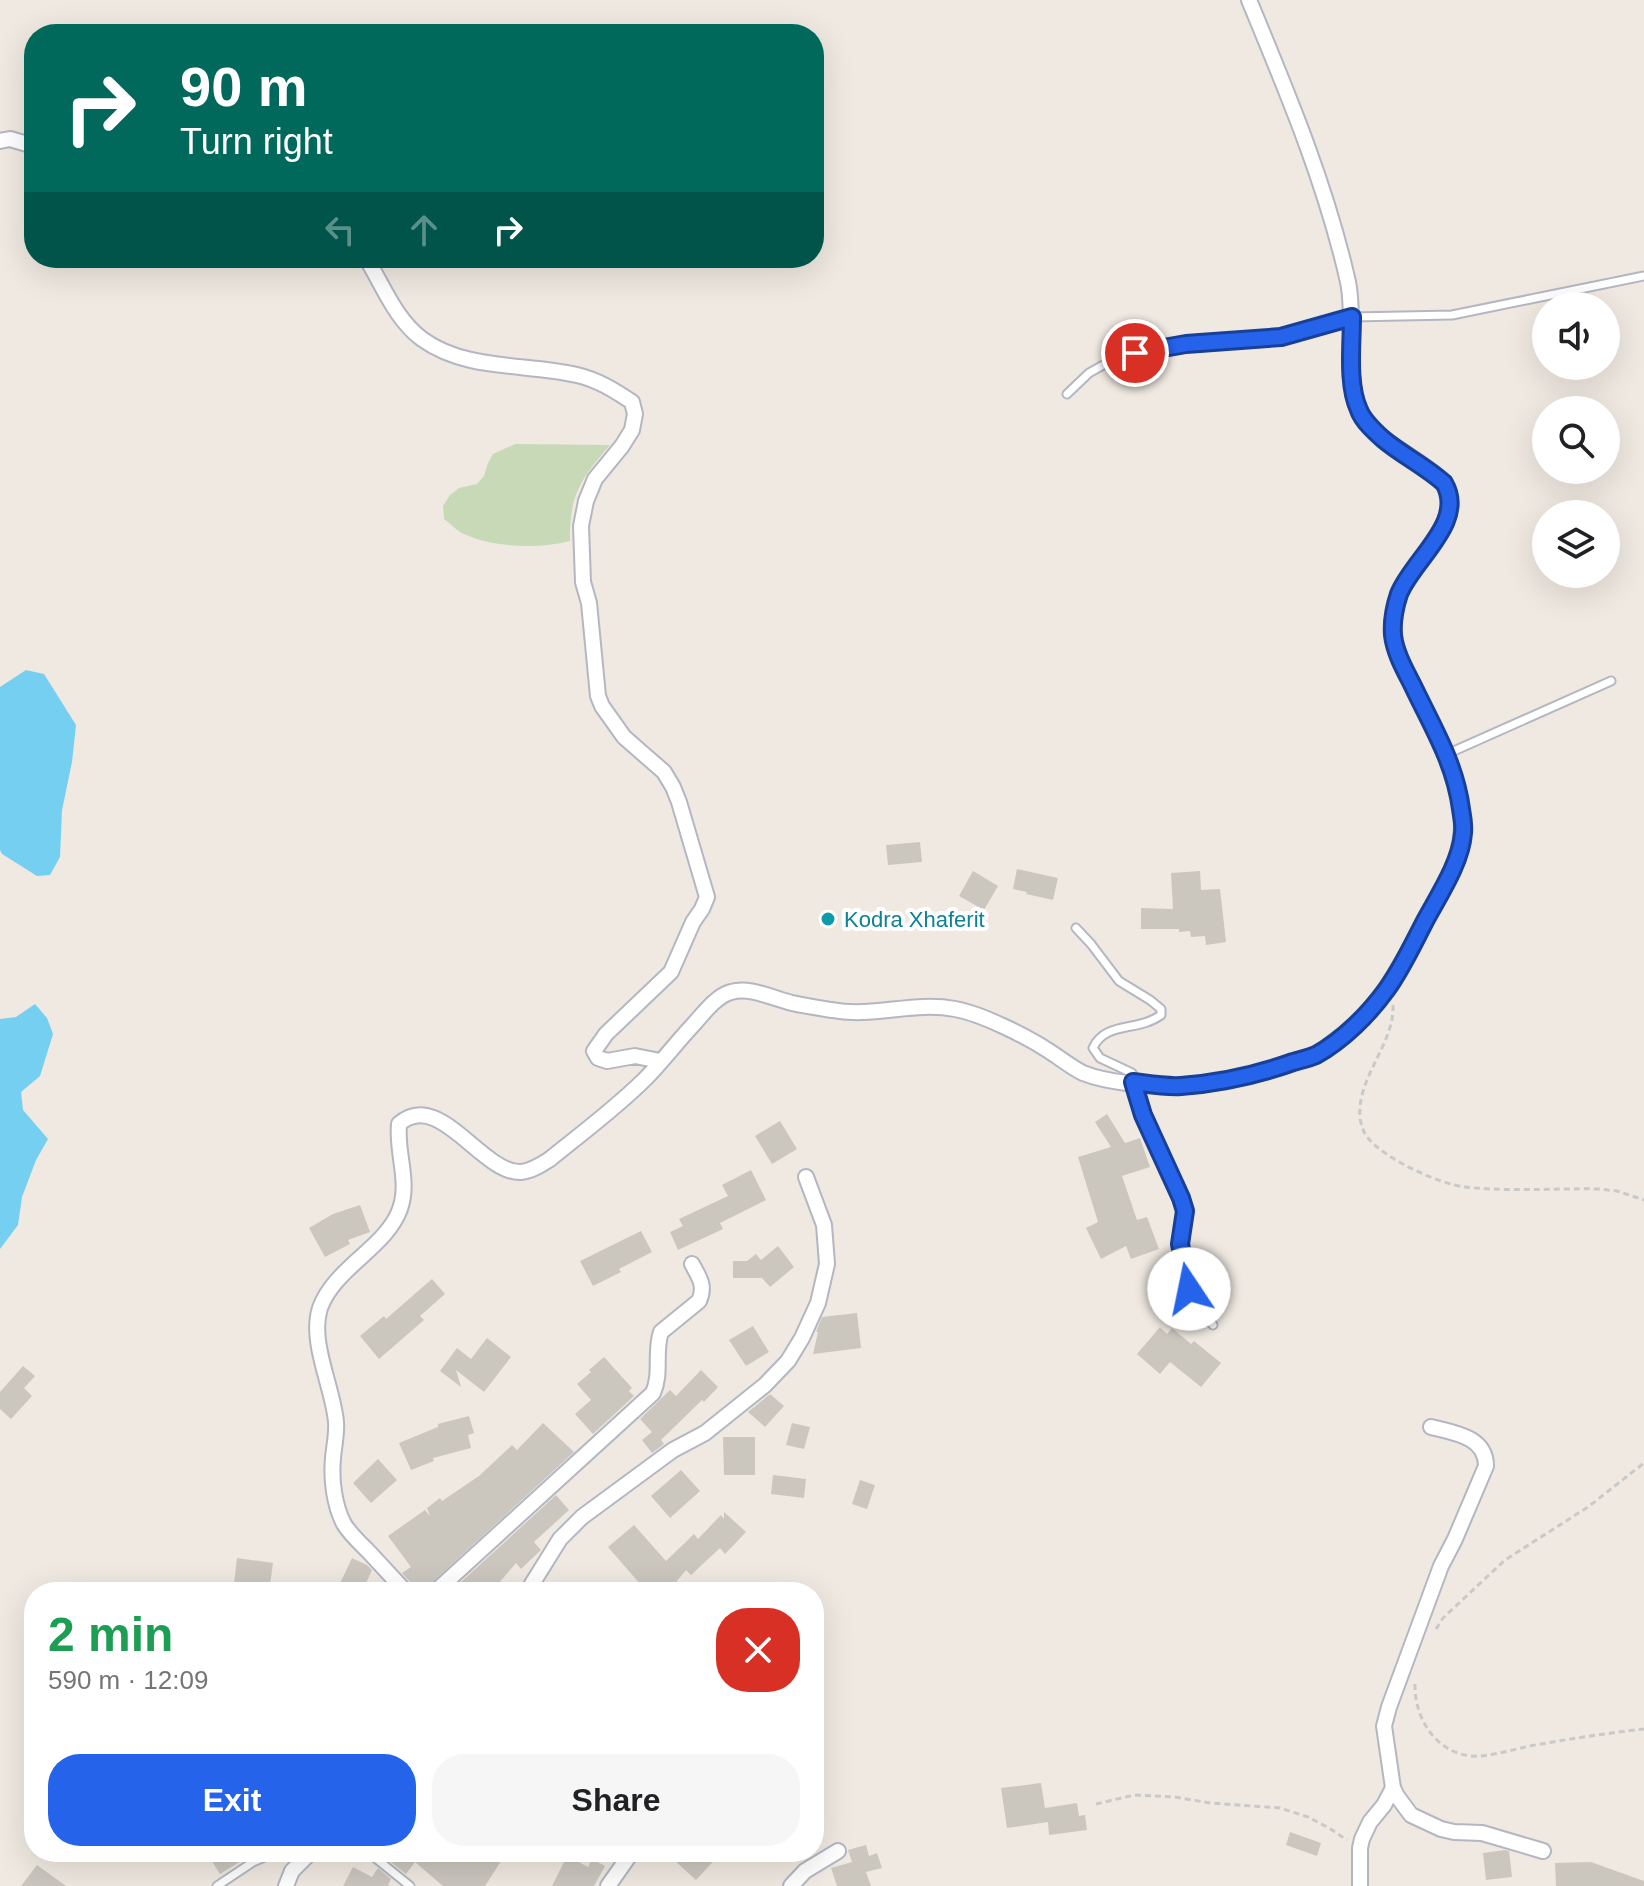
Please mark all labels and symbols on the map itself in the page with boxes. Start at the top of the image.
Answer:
pin [1101,319,1169,387]
place label: Kodra Xhaferit [844,907,985,932]
marker: Kodra Xhaferit [819,910,837,928]
position arrow [1147,1247,1231,1331]

